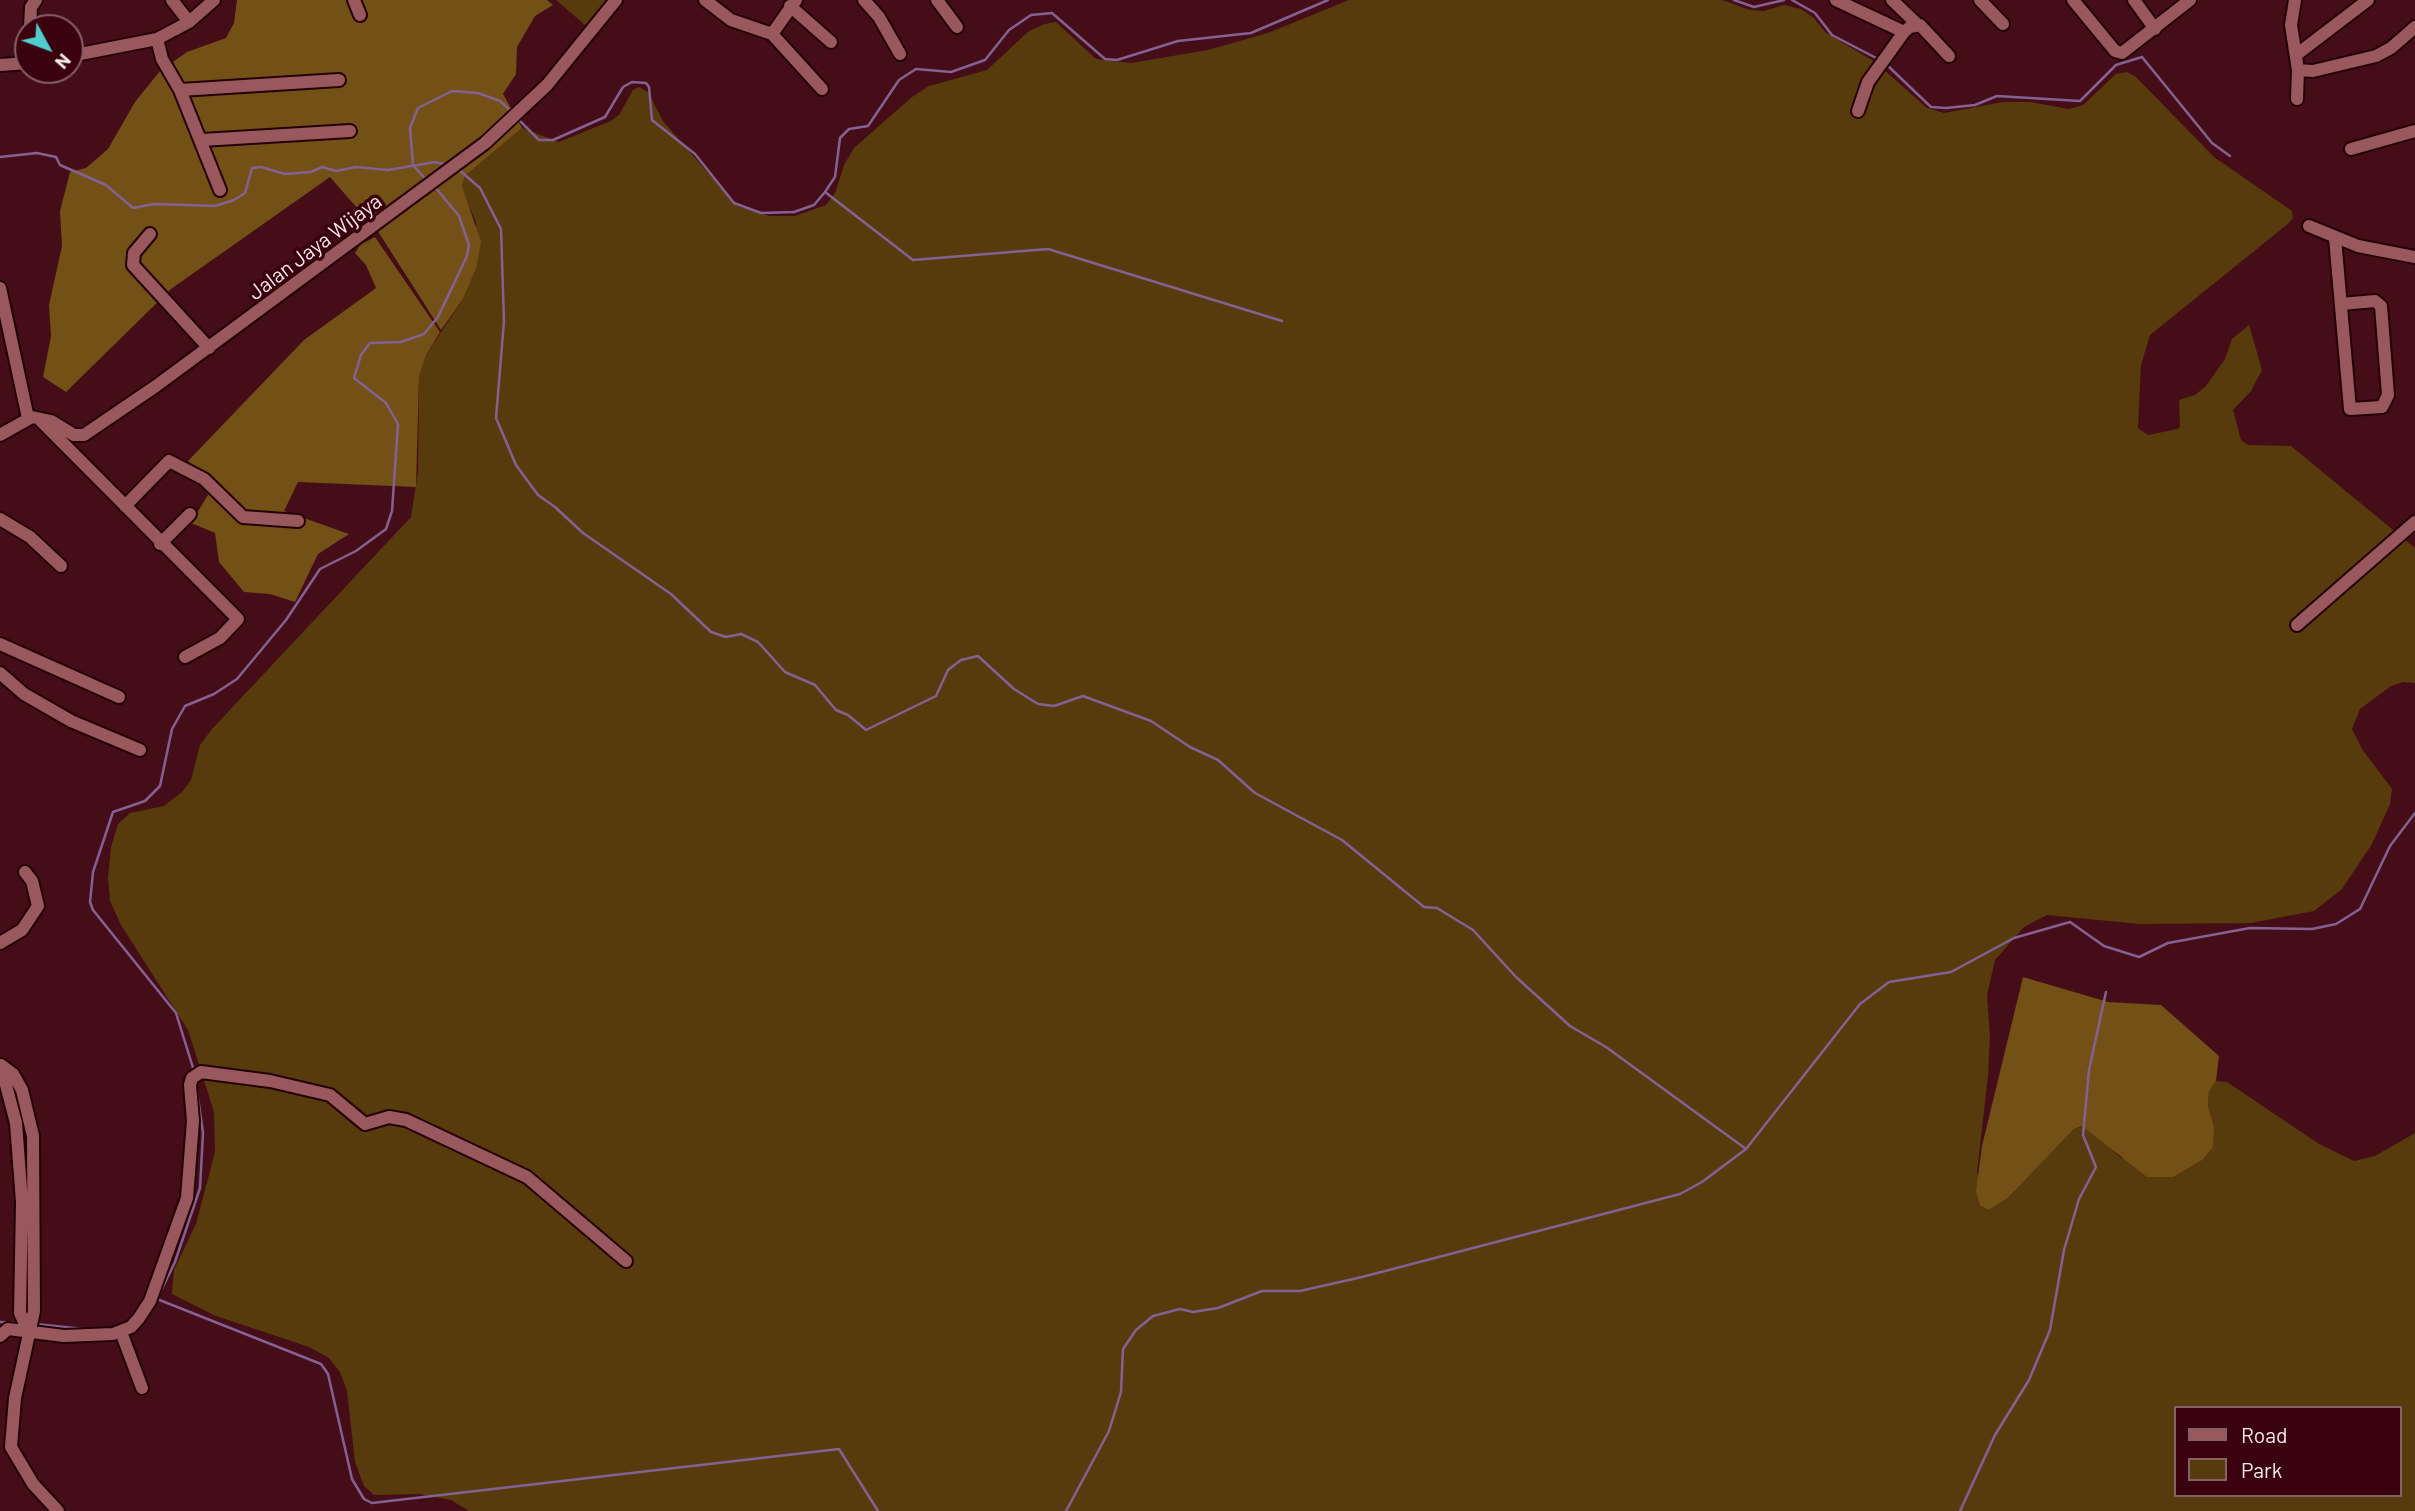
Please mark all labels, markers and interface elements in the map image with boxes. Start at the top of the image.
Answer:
north arrow [14,14,84,84]
text: N [51,49,77,74]
street label: Jalan Jaya Wijaya [243,189,387,305]
legend [2174,1406,2401,1497]
text: Road [2241,1422,2287,1447]
text: Park [2241,1457,2282,1482]

